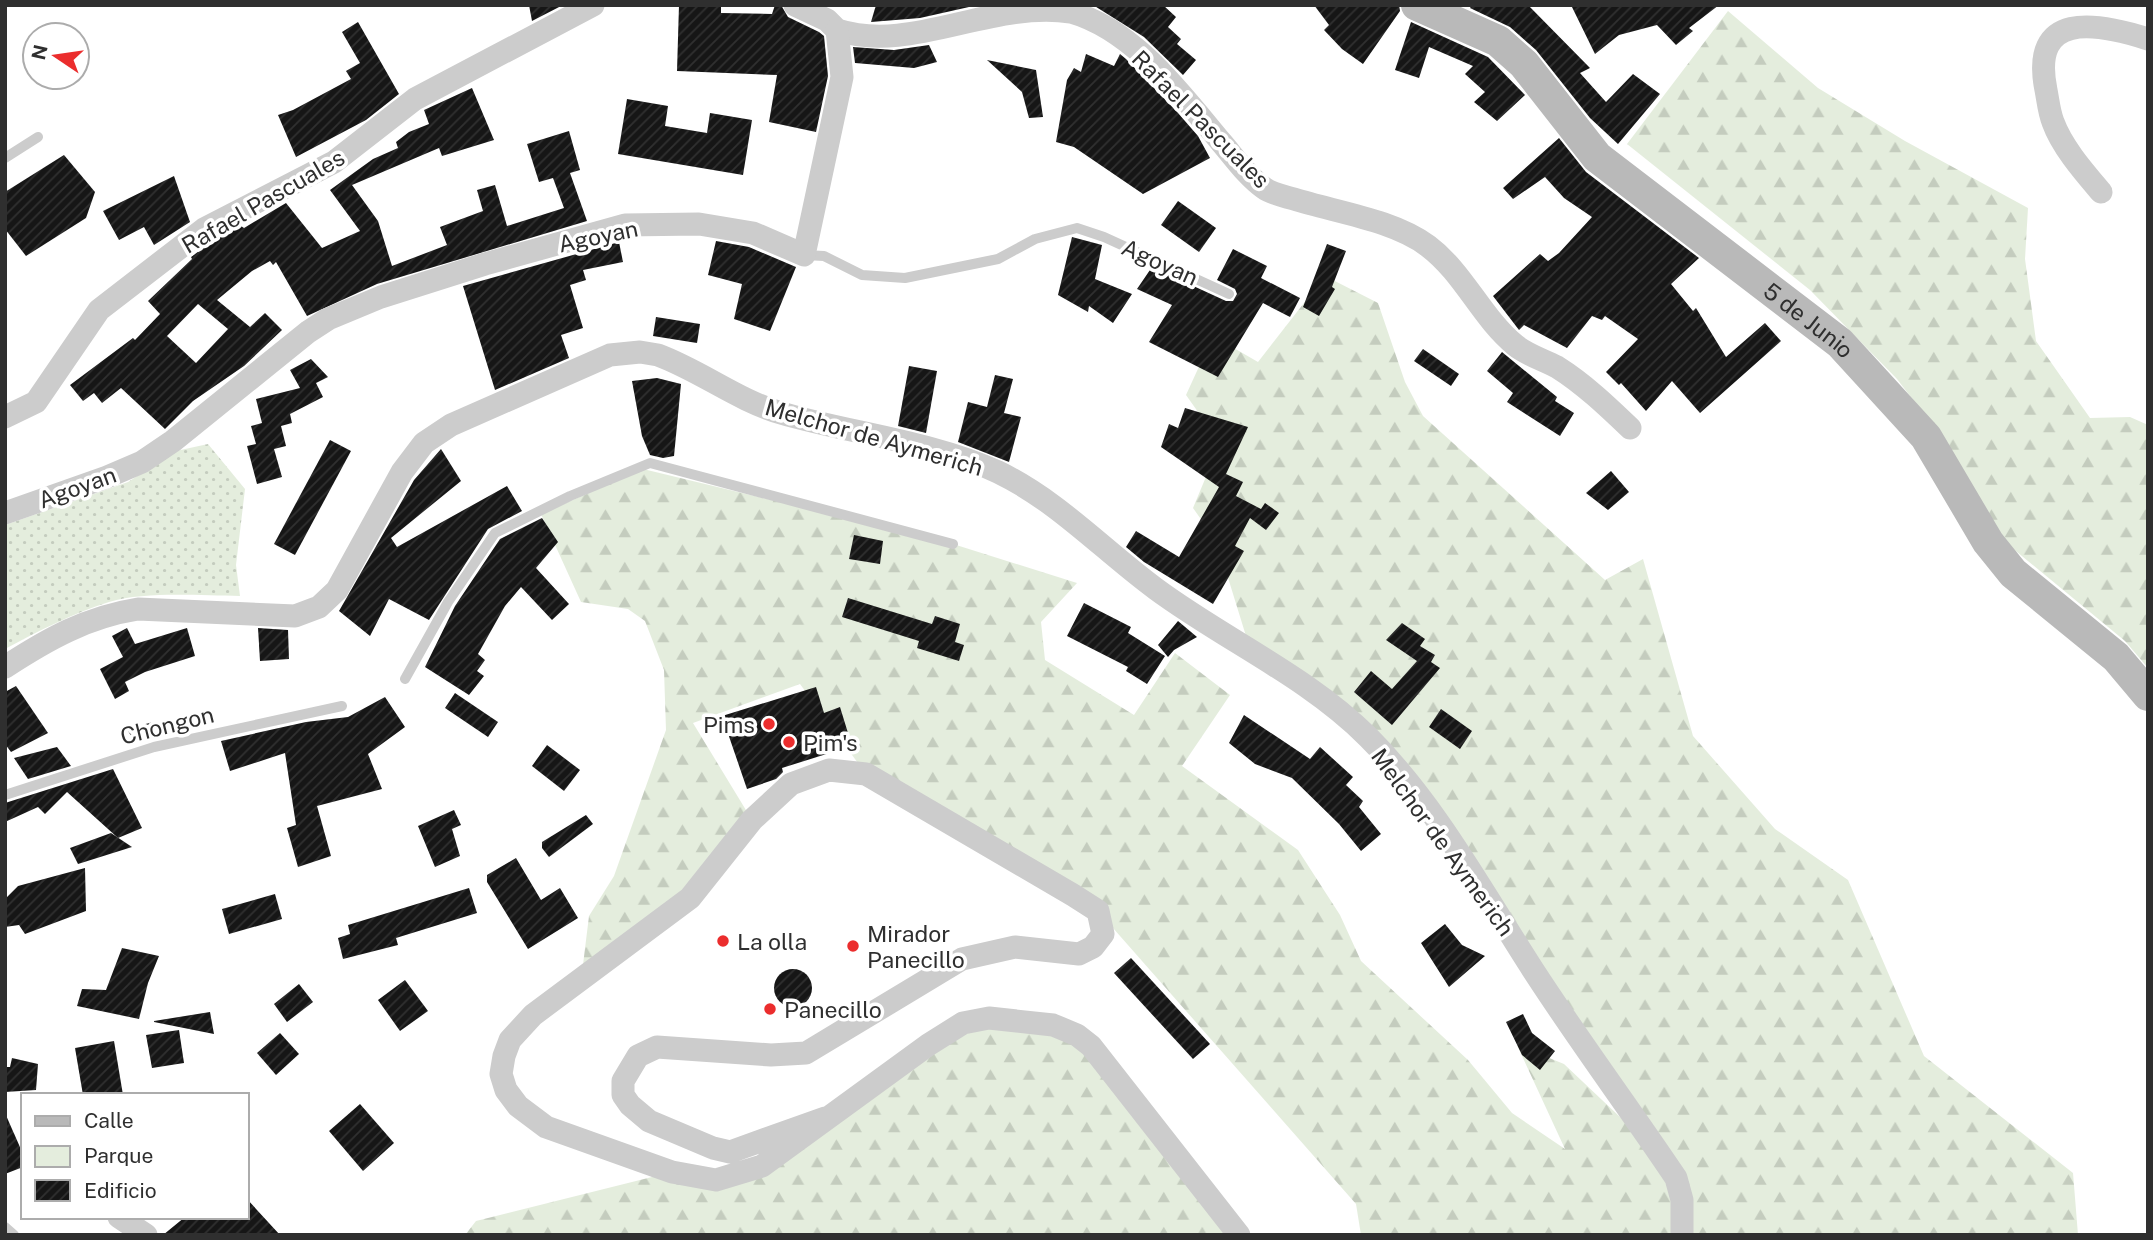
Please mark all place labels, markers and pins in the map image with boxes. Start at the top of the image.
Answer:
place label: Pims [703,711,755,738]
marker: Pims [761,716,777,732]
place label: Pim's [803,729,858,756]
marker: Pim's [781,734,797,750]
place label: Mirador Panecillo [867,920,965,973]
place label: La olla [737,928,807,955]
marker: La olla [715,933,731,949]
marker: Mirador Panecillo [845,938,861,954]
place label: Panecillo [784,996,882,1023]
marker: Panecillo [762,1001,778,1017]

